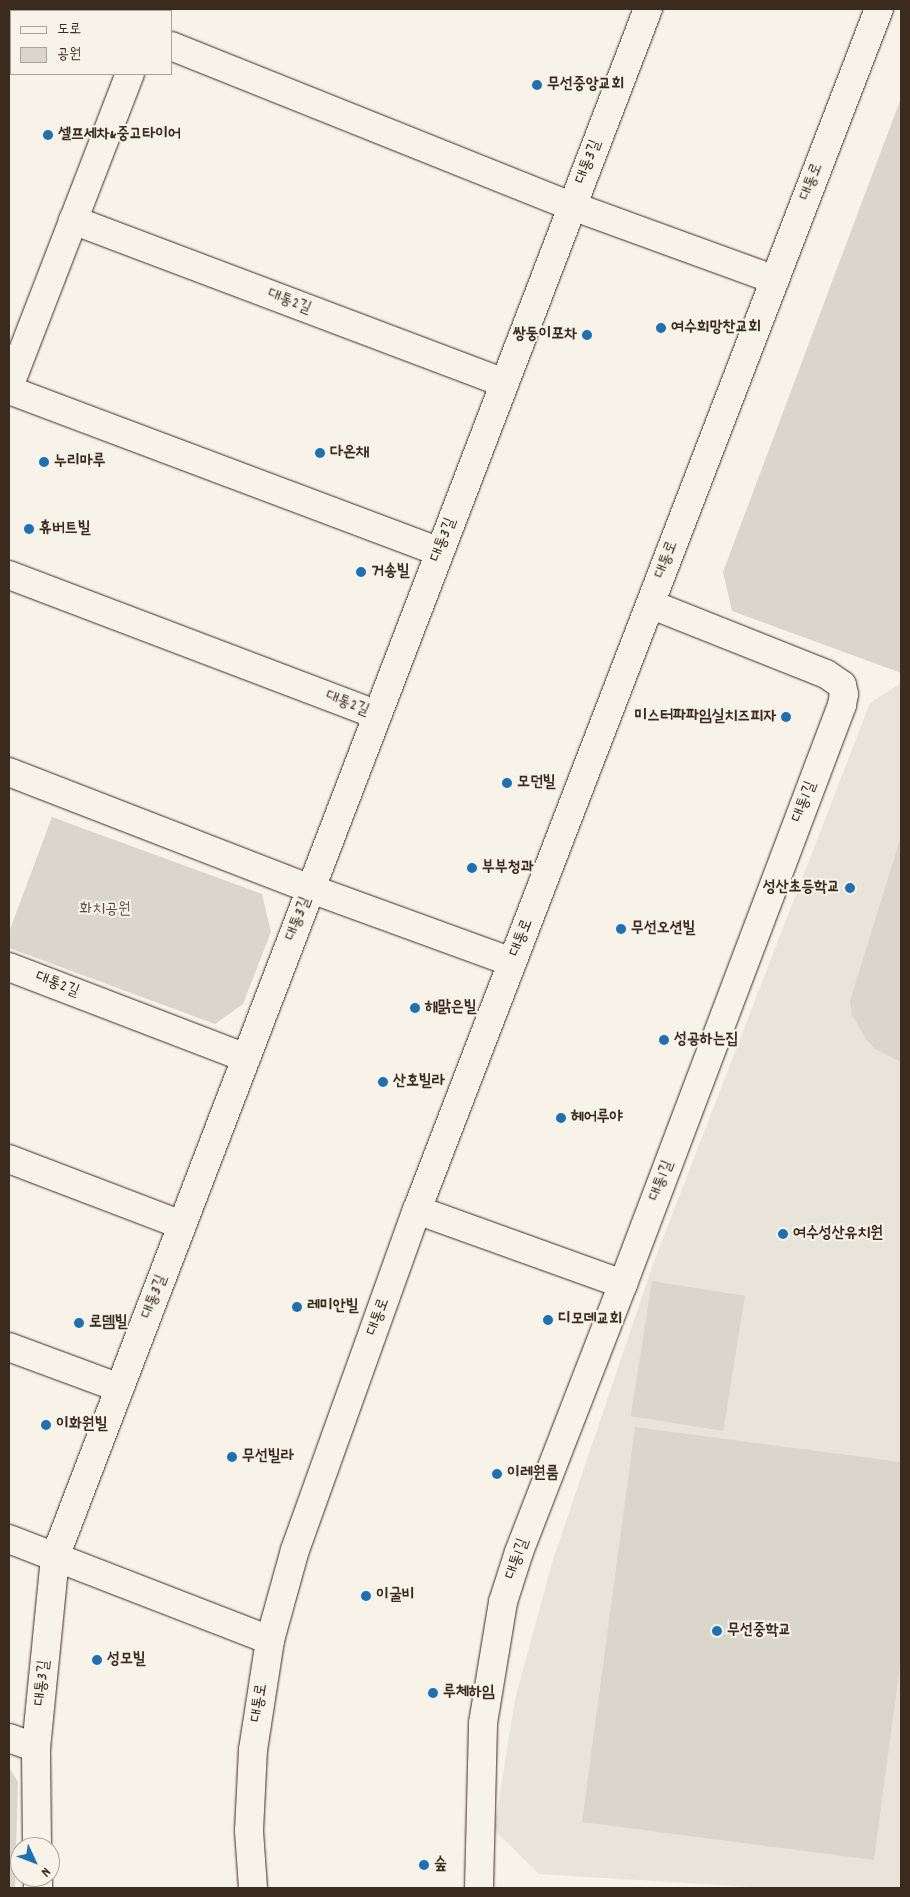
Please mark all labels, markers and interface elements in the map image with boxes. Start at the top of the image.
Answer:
legend [10,10,172,75]
text: 도로 [57,19,81,41]
text: 공원 [57,44,81,66]
place label: 무선중앙교회 [547,75,624,95]
marker: 무선중앙교회 [531,79,543,91]
place label: 셀프세차&중고타이어 [58,125,181,145]
marker: 셀프세차&중고타이어 [42,129,54,141]
street label: 대통3길 [572,137,606,187]
street label: 대통로 [796,161,828,203]
street label: 대통2길 [264,285,314,319]
place label: 여수희망찬교회 [671,318,761,338]
marker: 여수희망찬교회 [655,322,667,334]
place label: 쌍둥이포차 [513,325,577,345]
marker: 쌍둥이포차 [581,329,593,341]
place label: 다온채 [330,443,369,463]
marker: 다온채 [314,447,326,459]
place label: 누리마루 [54,452,106,472]
marker: 누리마루 [38,456,50,468]
street label: 대통3길 [427,515,461,565]
place label: 휴버트빌 [39,519,90,539]
marker: 휴버트빌 [23,523,35,535]
street label: 대통로 [651,539,683,581]
place label: 거송빌 [371,562,410,582]
marker: 거송빌 [355,566,367,578]
street label: 대통2길 [322,687,372,721]
place label: 미스터파파임실치즈피자 [634,707,776,727]
marker: 미스터파파임실치즈피자 [780,711,792,723]
place label: 모던빌 [517,773,556,793]
marker: 모던빌 [501,777,513,789]
street label: 대통1길 [788,779,822,825]
place label: 부부청과 [482,858,534,878]
marker: 부부청과 [466,862,478,874]
place label: 성산초등학교 [763,878,840,898]
marker: 성산초등학교 [844,882,856,894]
street label: 대통3길 [282,894,316,944]
park label: 화치공원 [79,900,131,920]
street label: 대통로 [506,917,538,959]
place label: 무선오션빌 [631,919,695,939]
marker: 무선오션빌 [615,923,627,935]
street label: 대통2길 [32,968,82,1002]
place label: 해맑은빌 [425,998,476,1018]
marker: 해맑은빌 [409,1002,421,1014]
place label: 성공하는집 [674,1030,738,1050]
marker: 성공하는집 [658,1034,670,1046]
place label: 산호빌라 [393,1072,444,1092]
marker: 산호빌라 [377,1076,389,1088]
place label: 헤어루야 [571,1108,622,1128]
marker: 헤어루야 [555,1112,567,1124]
street label: 대통1길 [645,1158,679,1204]
place label: 여수성산유치원 [793,1224,883,1244]
marker: 여수성산유치원 [777,1228,789,1240]
street label: 대통3길 [138,1272,172,1322]
street label: 대통로 [363,1296,395,1338]
place label: 레미안빌 [307,1297,358,1317]
marker: 레미안빌 [291,1301,303,1313]
place label: 디모데교회 [558,1310,622,1330]
place label: 로뎀빌 [89,1313,128,1333]
marker: 디모데교회 [542,1314,554,1326]
marker: 로뎀빌 [73,1317,85,1329]
place label: 이화원빌 [56,1415,108,1435]
marker: 이화원빌 [40,1419,52,1431]
place label: 무선빌라 [242,1447,294,1467]
marker: 무선빌라 [226,1451,238,1463]
place label: 이레원룸 [507,1464,558,1484]
marker: 이레원룸 [491,1468,503,1480]
street label: 대통1길 [502,1536,534,1582]
place label: 이굴비 [376,1586,415,1606]
marker: 이굴비 [360,1590,372,1602]
place label: 무선중학교 [727,1621,791,1641]
marker: 무선중학교 [711,1625,723,1637]
place label: 성모빌 [107,1650,146,1670]
marker: 성모빌 [91,1654,103,1666]
street label: 대통3길 [31,1659,55,1707]
street label: 대통로 [247,1682,273,1724]
place label: 루체하임 [443,1683,494,1703]
marker: 루체하임 [427,1687,439,1699]
north arrow [10,1837,60,1887]
place label: 숲 [434,1855,447,1875]
marker: 숲 [418,1859,430,1871]
text: N [36,1862,55,1881]

